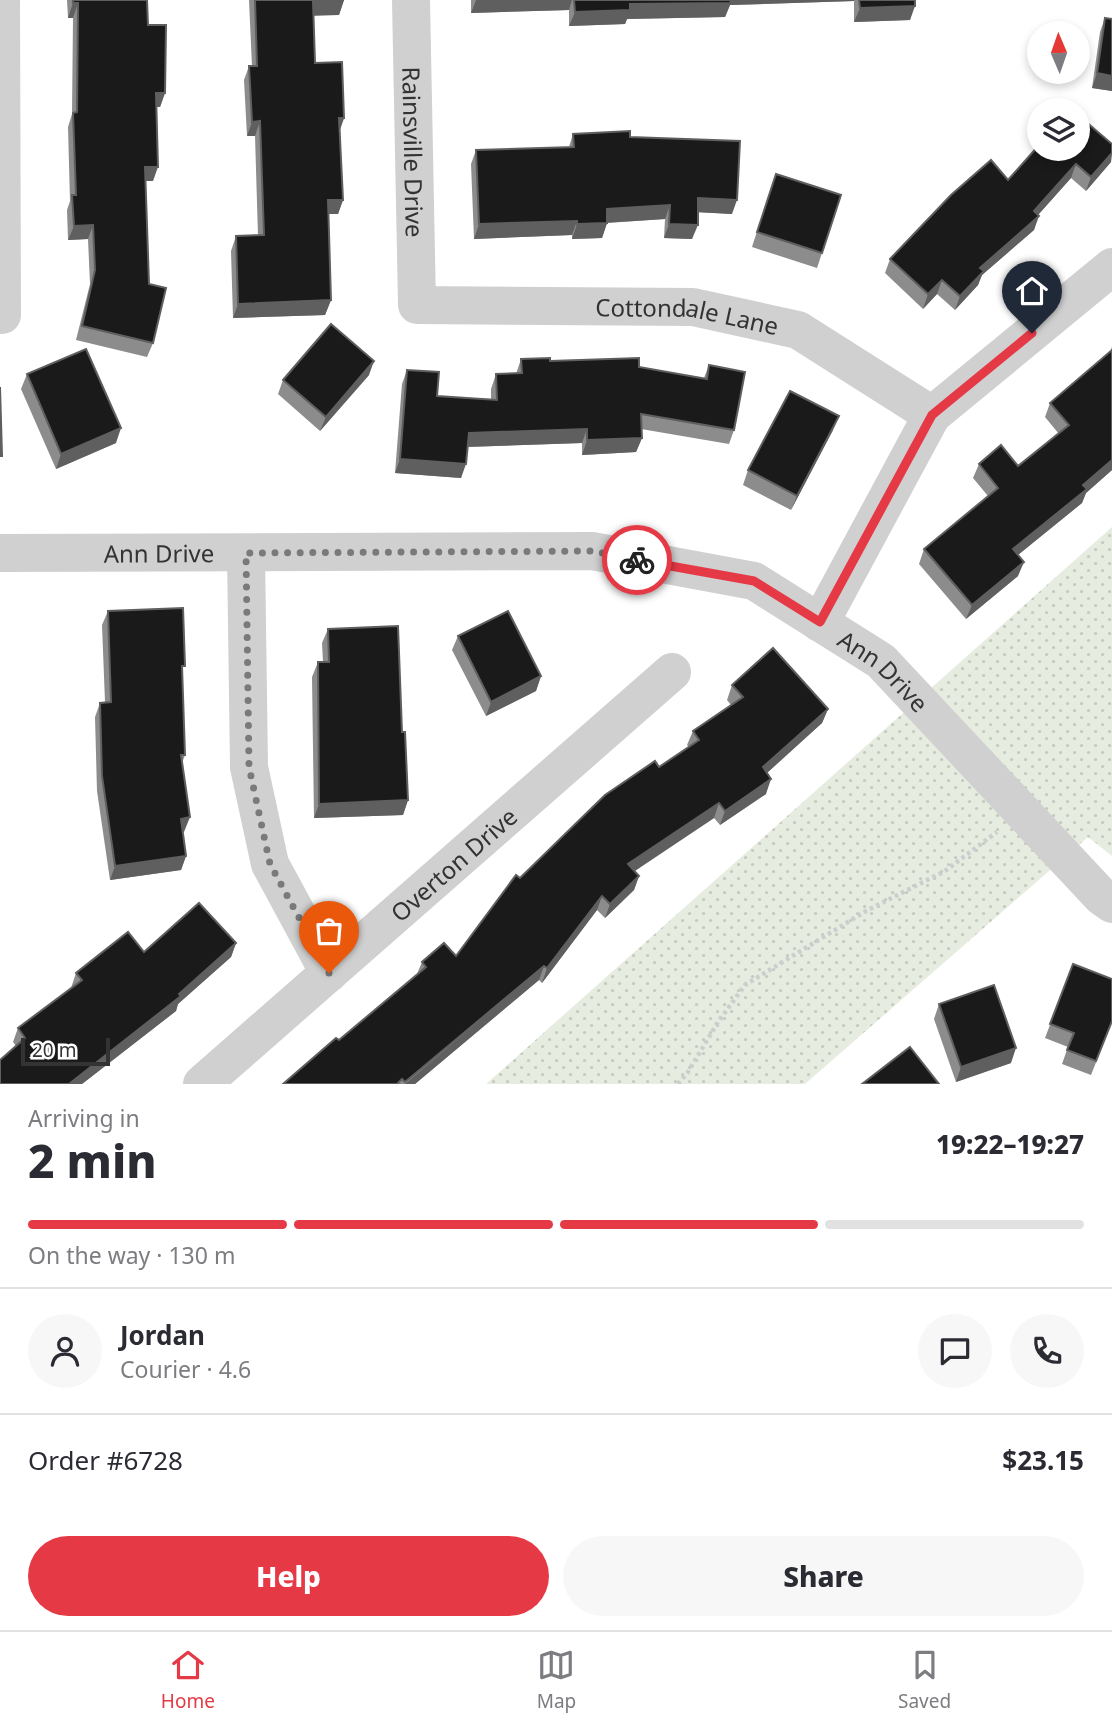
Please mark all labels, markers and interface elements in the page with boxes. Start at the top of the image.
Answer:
north arrow [1027,21,1090,84]
map controls [1027,21,1090,161]
street label: Rainsville Drive [396,66,432,238]
button: layers [1027,98,1090,161]
pin [1002,261,1062,333]
icon: home [1013,272,1051,310]
street label: Cottondale Lane [595,290,782,342]
courier [602,525,672,595]
street label: Ann Drive [104,536,214,569]
icon: bike [618,541,656,579]
street label: Ann Drive [832,622,936,719]
street label: Overton Drive [383,799,523,928]
pin [299,901,359,973]
icon: bag [310,912,348,950]
scale bar [21,1035,110,1067]
text: 20 m [32,1037,76,1063]
text: Arriving in [28,1102,140,1134]
text: 19:22–19:27 [936,1126,1084,1162]
text: 2 min [28,1129,157,1191]
text: On the way · 130 m [28,1239,235,1271]
button: person [28,1314,102,1388]
button: chat [918,1314,992,1388]
button: phone [1010,1314,1084,1388]
text: Jordan [120,1317,205,1353]
text: Courier · 4.6 [120,1353,251,1385]
text: Order #6728 [28,1442,183,1478]
text: $23.15 [1002,1442,1084,1478]
button: Help [28,1536,549,1616]
button: Share [563,1536,1084,1616]
tab: Home [161,1646,215,1714]
tab: Map [537,1646,576,1714]
tab: Saved [898,1646,951,1714]

